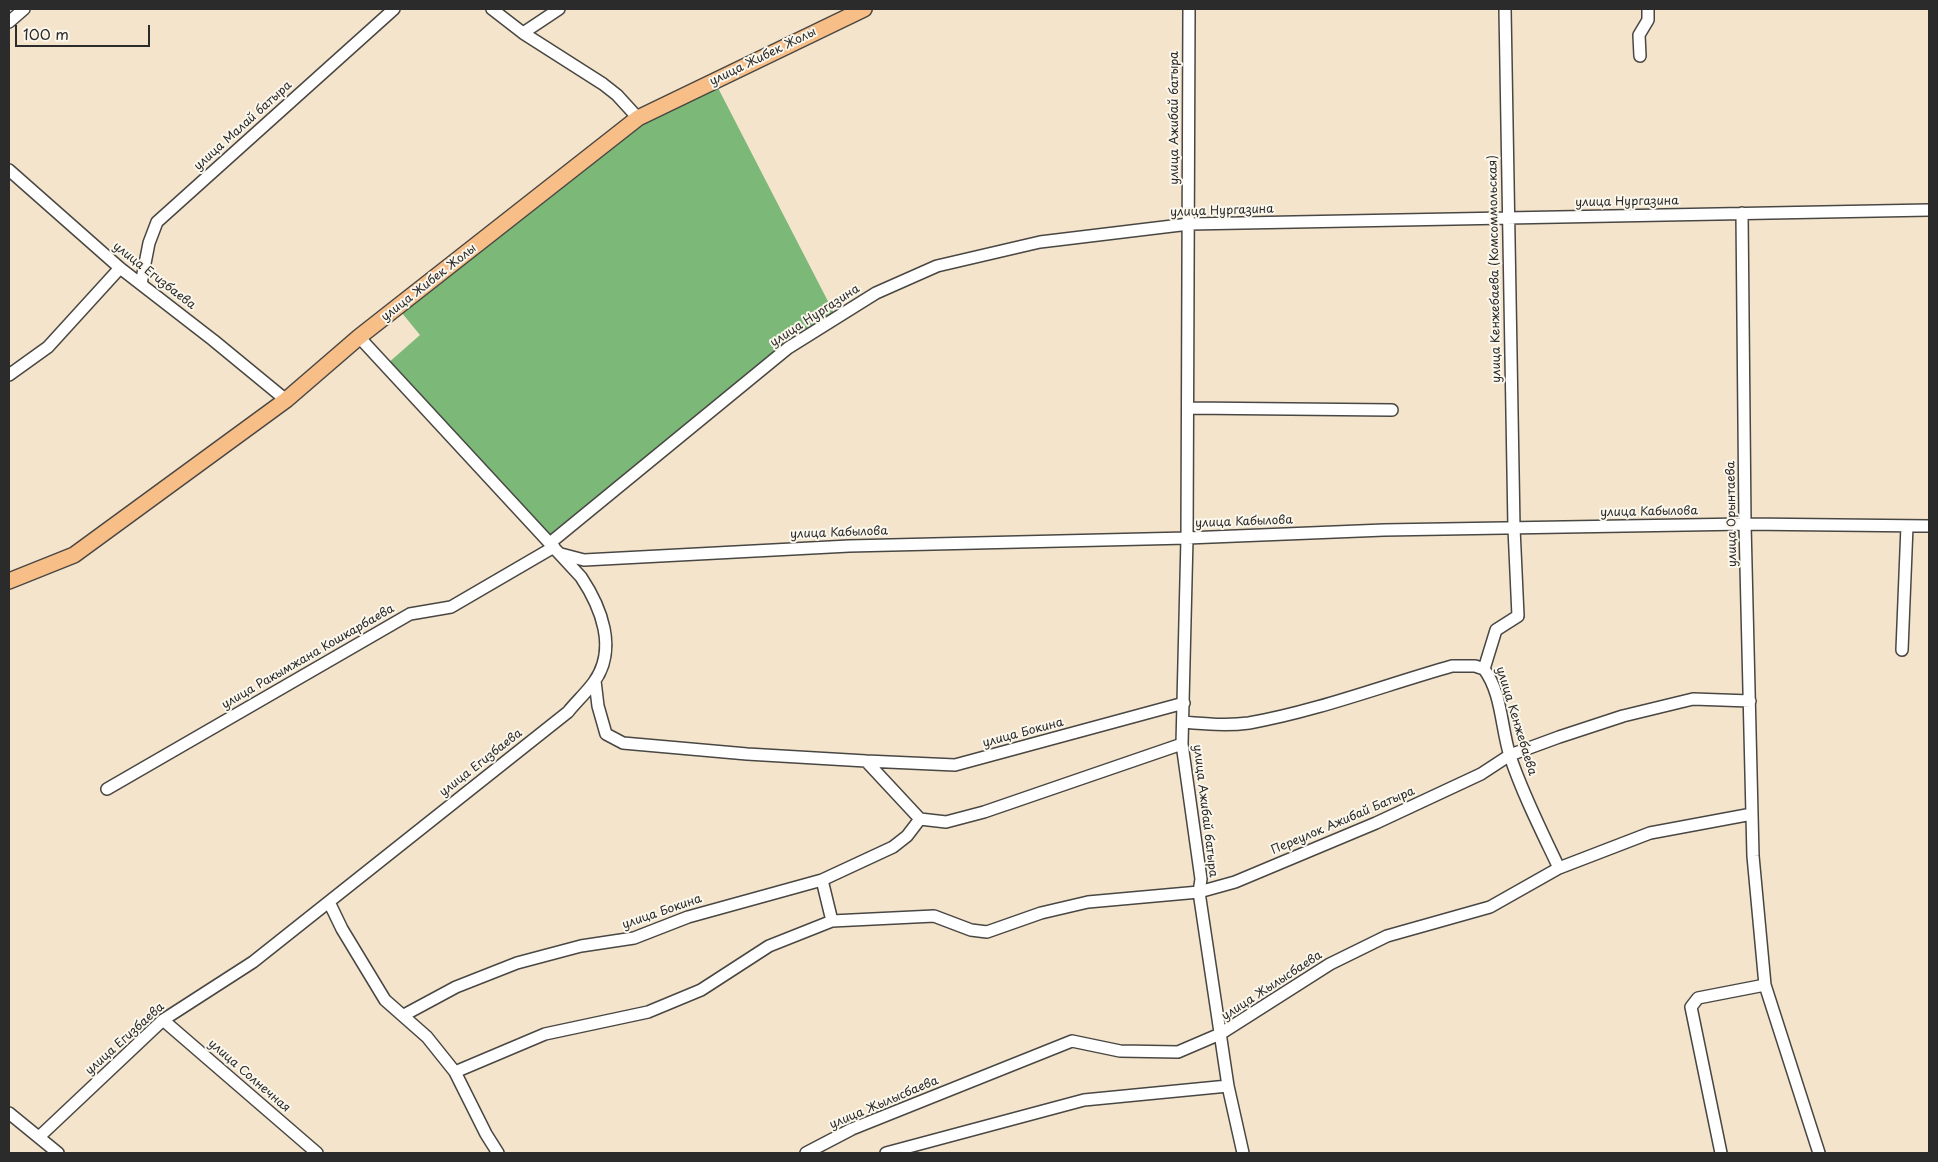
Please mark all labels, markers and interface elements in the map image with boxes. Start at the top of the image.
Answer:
scale bar [18,15,152,47]
text: 100 m [23,22,69,45]
street label: улица Жибек Жолы [707,25,819,89]
street label: улица Ажибай батыра [1168,51,1182,185]
street label: улица Малай батыра [191,78,295,174]
street label: улица Кенжебаева (Комсоммольская) [1486,155,1504,383]
street label: улица Нургазина [1575,194,1679,210]
street label: улица Нургазина [1170,202,1274,220]
street label: улица Егизбаева [110,239,198,313]
street label: улица Жибек Жолы [379,241,479,325]
street label: улица Нургазина [768,282,862,350]
street label: улица Орынтаева [1724,461,1740,567]
street label: улица Кабылова [1600,504,1698,520]
street label: улица Кабылова [1195,513,1293,531]
street label: улица Кабылова [790,524,888,542]
street label: улица Ракымжана Кошкарбаева [219,602,397,712]
street label: улица Кенжебаева [1493,665,1539,777]
street label: улица Бокина [981,715,1065,751]
street label: улица Егизбаева [437,726,525,800]
street label: улица Ажибай батыра [1190,744,1220,878]
street label: Переулок Ажибай Батыра [1269,784,1417,858]
street label: улица Бокина [620,892,704,932]
street label: улица Жылысбаева [1219,948,1325,1024]
street label: улица Егизбаева [83,1000,167,1078]
street label: улица Солнечная [205,1036,293,1116]
street label: улица Жылысбаева [827,1074,941,1132]

